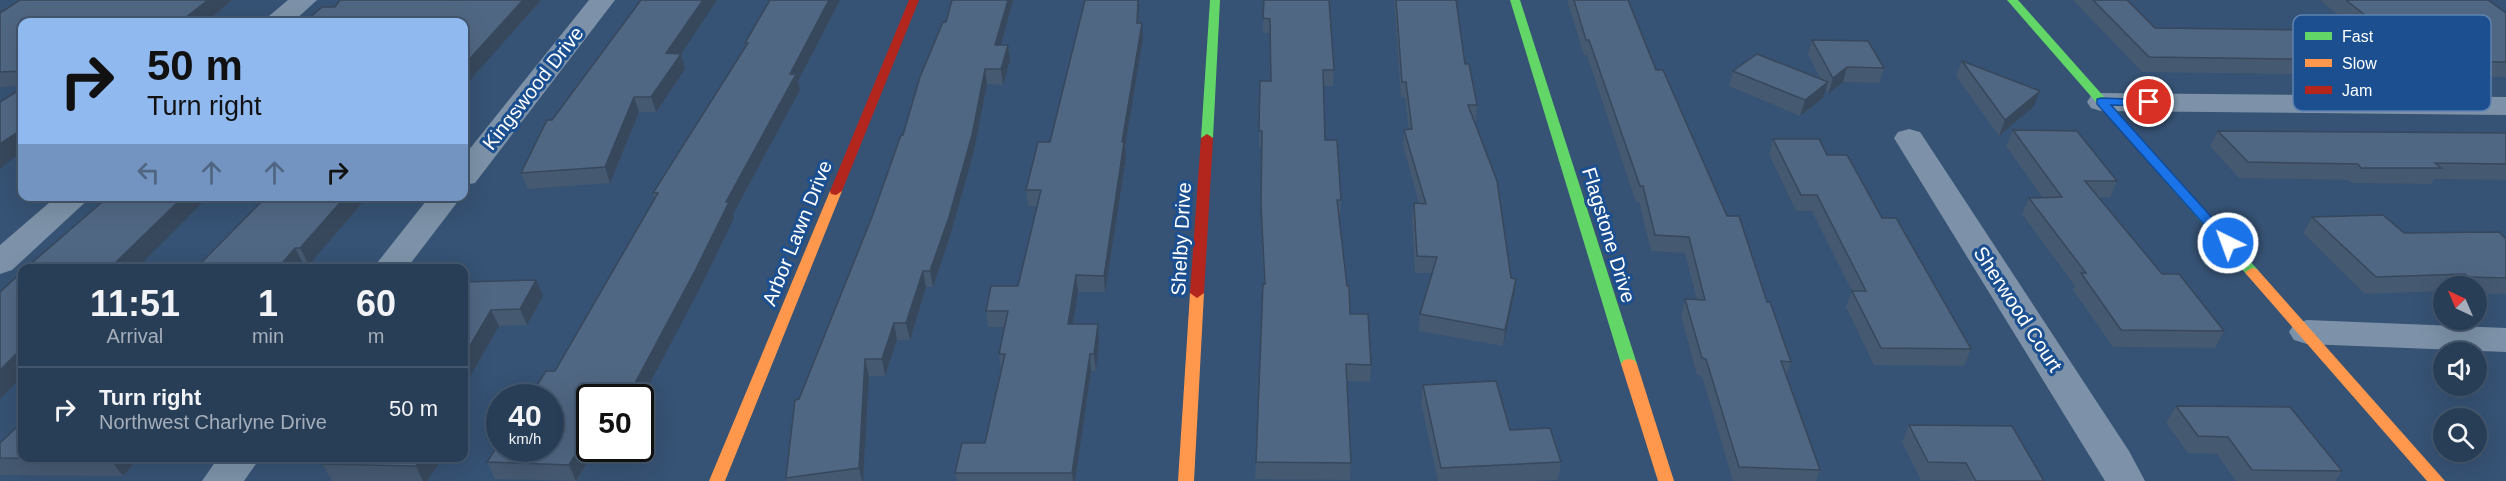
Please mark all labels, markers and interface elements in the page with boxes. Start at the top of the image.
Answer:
legend [2293,15,2491,111]
street label: Kingswood Drive [478,22,588,154]
text: Fast [2342,28,2374,45]
icon: right [48,42,126,120]
text: 50 m [147,42,243,89]
text: Slow [2342,55,2377,72]
pin [2123,76,2174,127]
text: Jam [2342,82,2372,99]
icon: arrive [2132,85,2165,118]
text: Turn right [147,91,262,121]
icon: left [132,156,165,189]
icon: ahead [195,156,228,189]
icon: ahead [258,156,291,189]
icon: right [321,156,354,189]
street label: Arbor Lawn Drive [758,157,836,309]
street label: Flagstone Drive [1578,165,1640,305]
street label: Shelby Drive [1167,182,1195,296]
position arrow [2196,211,2260,275]
street label: Sherwood Court [1969,242,2067,376]
north arrow [2433,276,2487,330]
map controls [2433,276,2487,462]
text: 11:51 [90,283,180,324]
text: 1 [258,283,278,324]
text: 60 [356,283,396,324]
text: Arrival [107,325,163,347]
text: min [252,325,284,347]
text: m [368,325,384,347]
button: sound [2433,342,2487,396]
speed limit sign: 50 [576,384,654,462]
text: Turn right [99,385,201,410]
icon: right [48,393,81,426]
text: 50 m [389,396,438,421]
text: 40 [508,399,542,432]
button: search [2433,408,2487,462]
text: Northwest Charlyne Drive [99,411,327,433]
text: km/h [509,430,541,447]

